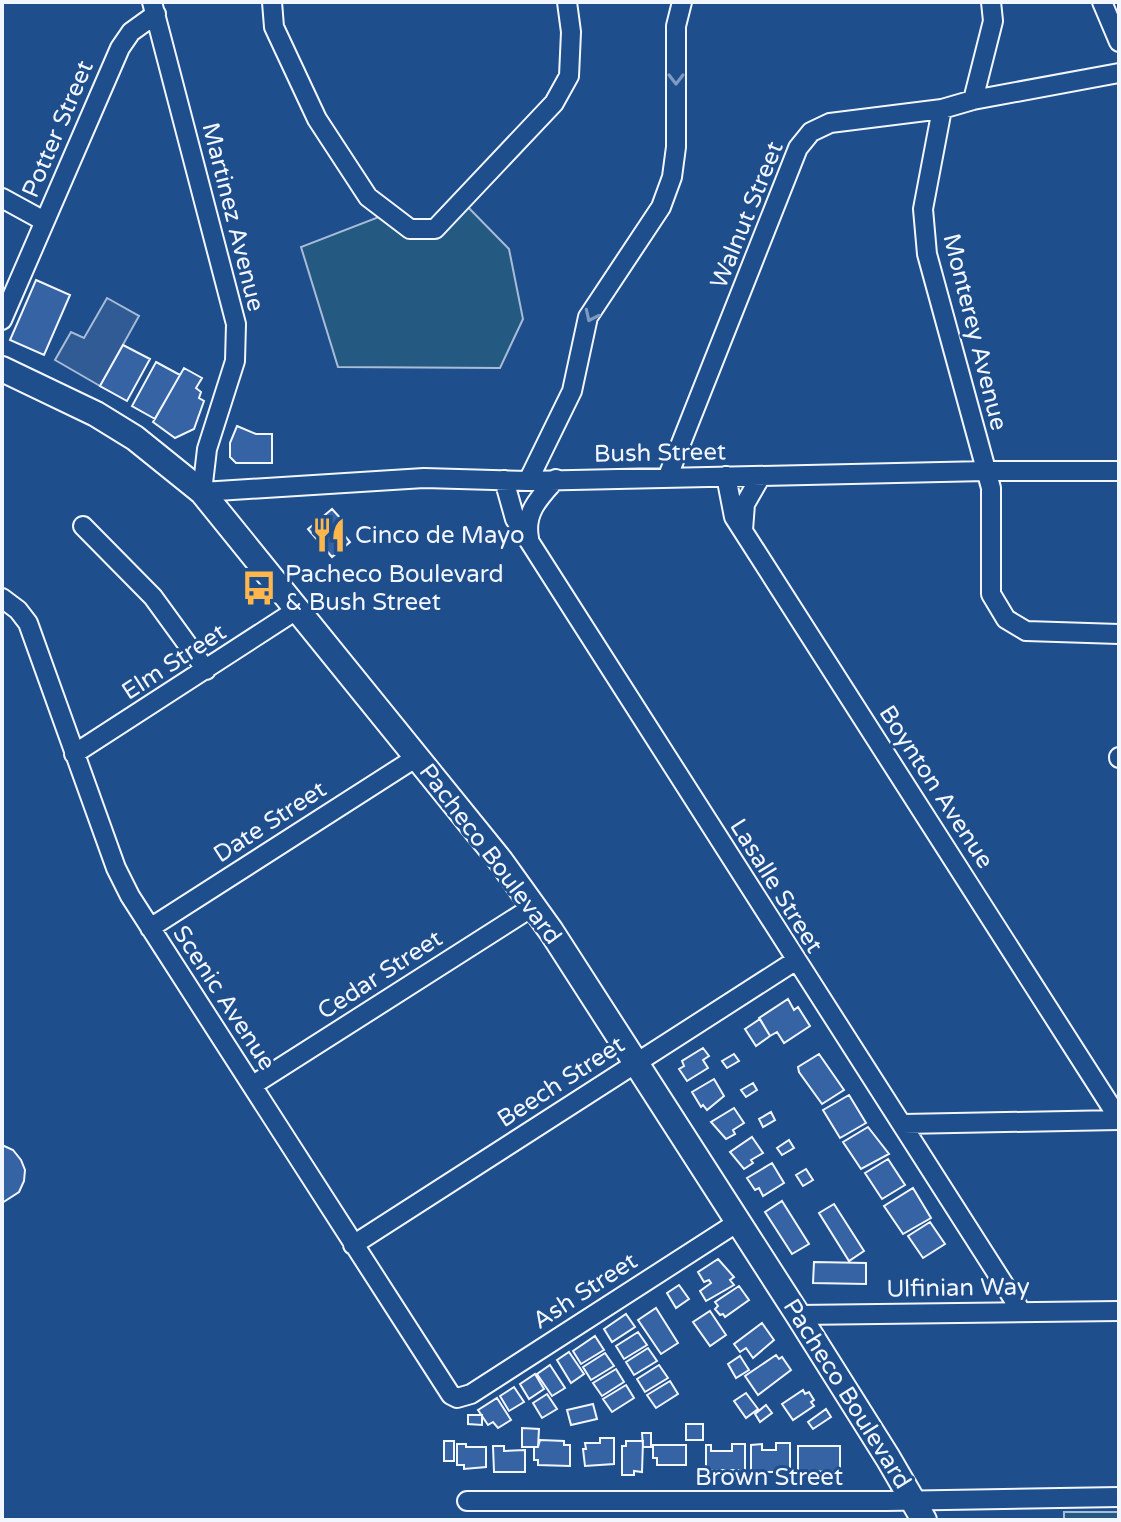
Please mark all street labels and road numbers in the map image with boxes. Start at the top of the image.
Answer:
street label: Potter Street [16,56,100,202]
street label: Martinez Avenue [196,120,270,314]
street label: Walnut Street [704,137,790,293]
street label: Monterey Avenue [937,231,1013,433]
street label: Bush Street [594,437,726,469]
street label: Elm Street [117,618,231,706]
street label: Boynton Avenue [873,700,999,874]
street label: Pacheco Boulevard [413,758,567,950]
street label: Date Street [208,775,332,869]
street label: Lasalle Street [723,814,829,958]
street label: Scenic Avenue [166,920,282,1076]
street label: Cedar Street [312,924,448,1026]
street label: Beech Street [492,1030,630,1134]
street label: Ash Street [527,1246,643,1336]
street label: Ulfinian Way [886,1272,1030,1304]
street label: Pacheco Boulevard [777,1294,917,1494]
street label: Brown Street [695,1463,843,1492]

